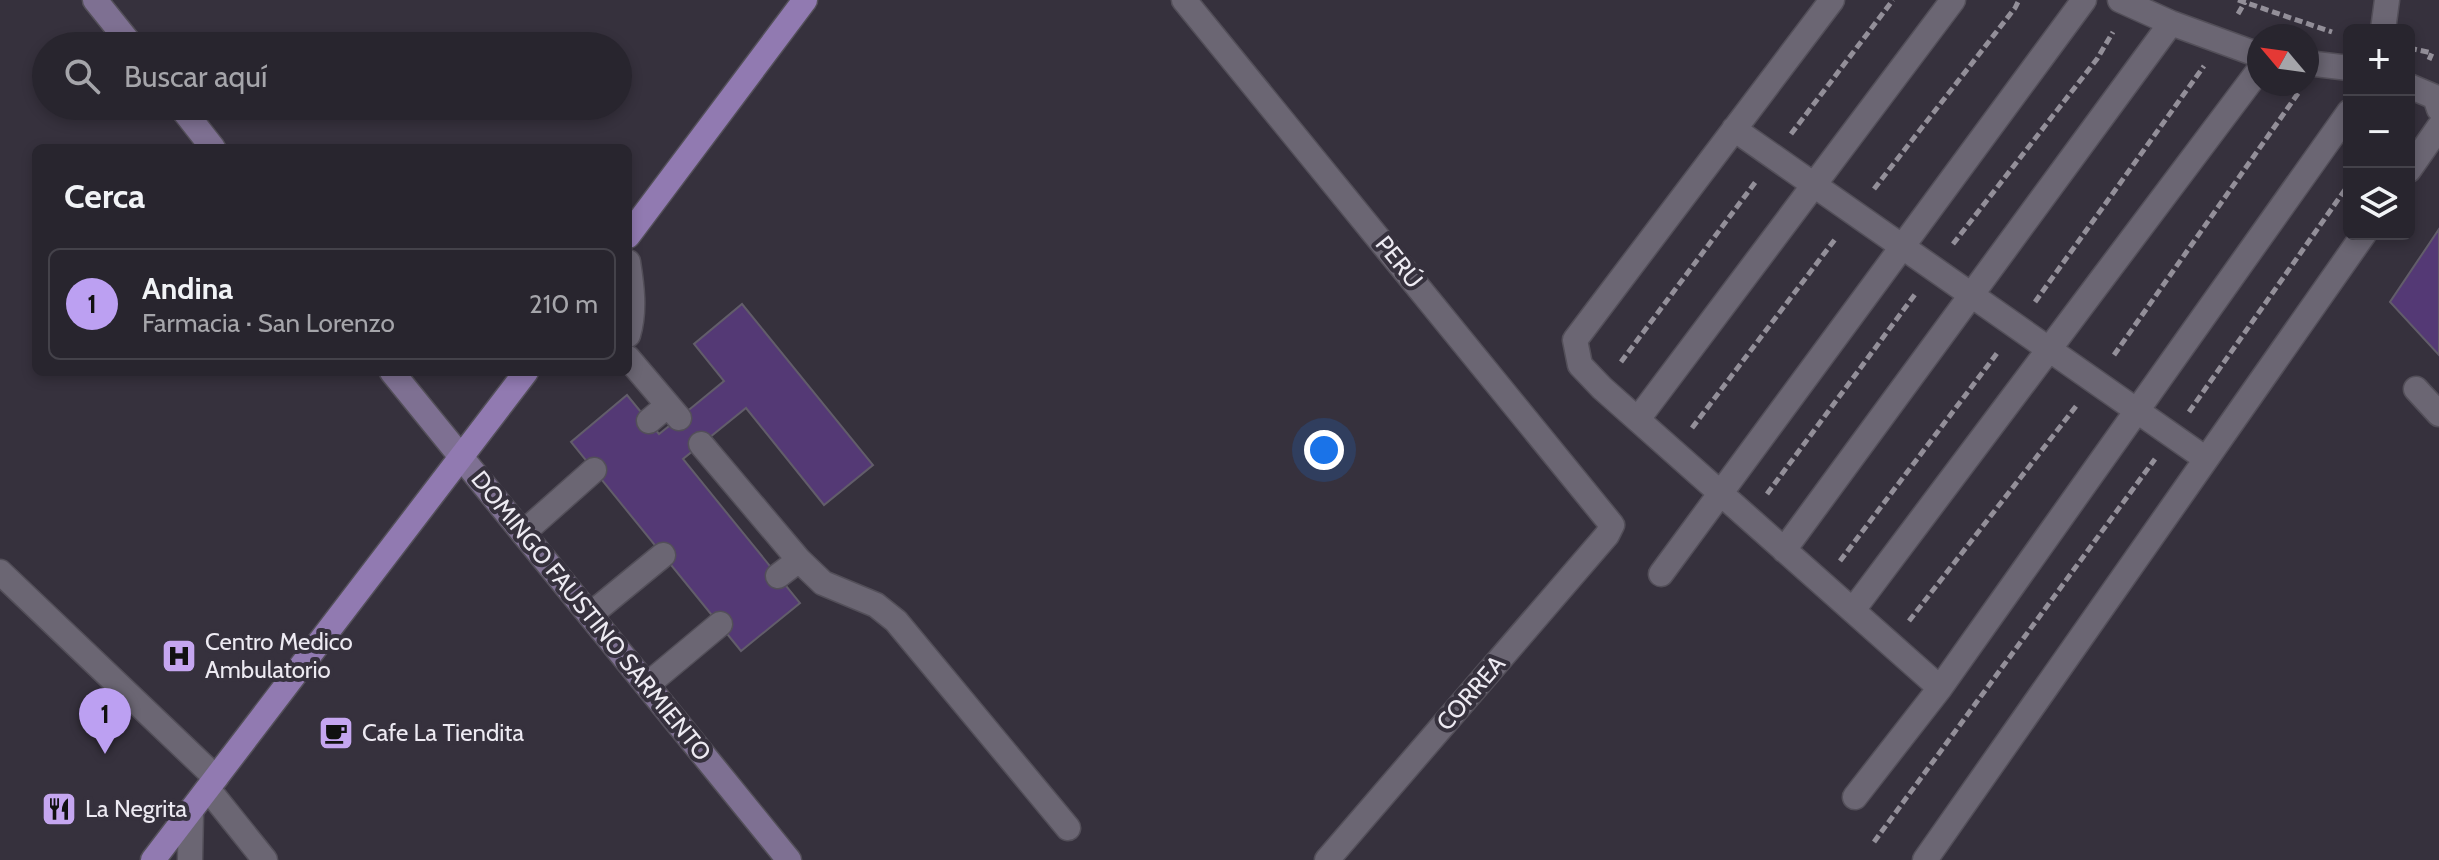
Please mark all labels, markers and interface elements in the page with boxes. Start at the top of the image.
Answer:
north arrow [2247,24,2319,96]
map controls [2343,24,2415,240]
button: + [2343,24,2415,96]
search box [32,32,632,120]
icon: search [60,54,104,98]
text: Buscar aquí [124,58,267,95]
button: − [2343,96,2415,168]
button: layers [2343,168,2415,240]
text: Cerca [64,175,145,217]
street label: PERÚ [1370,230,1429,294]
text: Andina [142,270,233,307]
text: 1 [87,288,97,320]
text: 210 m [529,288,598,320]
text: Farmacia · San Lorenzo [142,307,395,339]
your location [1304,430,1344,470]
street label: DOMINGO FAUSTINO SARMIENTO [465,465,717,766]
place label: Centro Medico Ambulatorio [205,627,353,684]
hospital icon: Centro Medico Ambulatorio [160,637,198,675]
street label: CORREA [1430,649,1511,736]
pin: 1 [79,688,131,754]
cafe icon: Cafe La Tiendita [317,714,355,752]
place label: Cafe La Tiendita [362,718,524,747]
restaurant icon: La Negrita [40,790,78,828]
place label: La Negrita [85,794,188,823]

